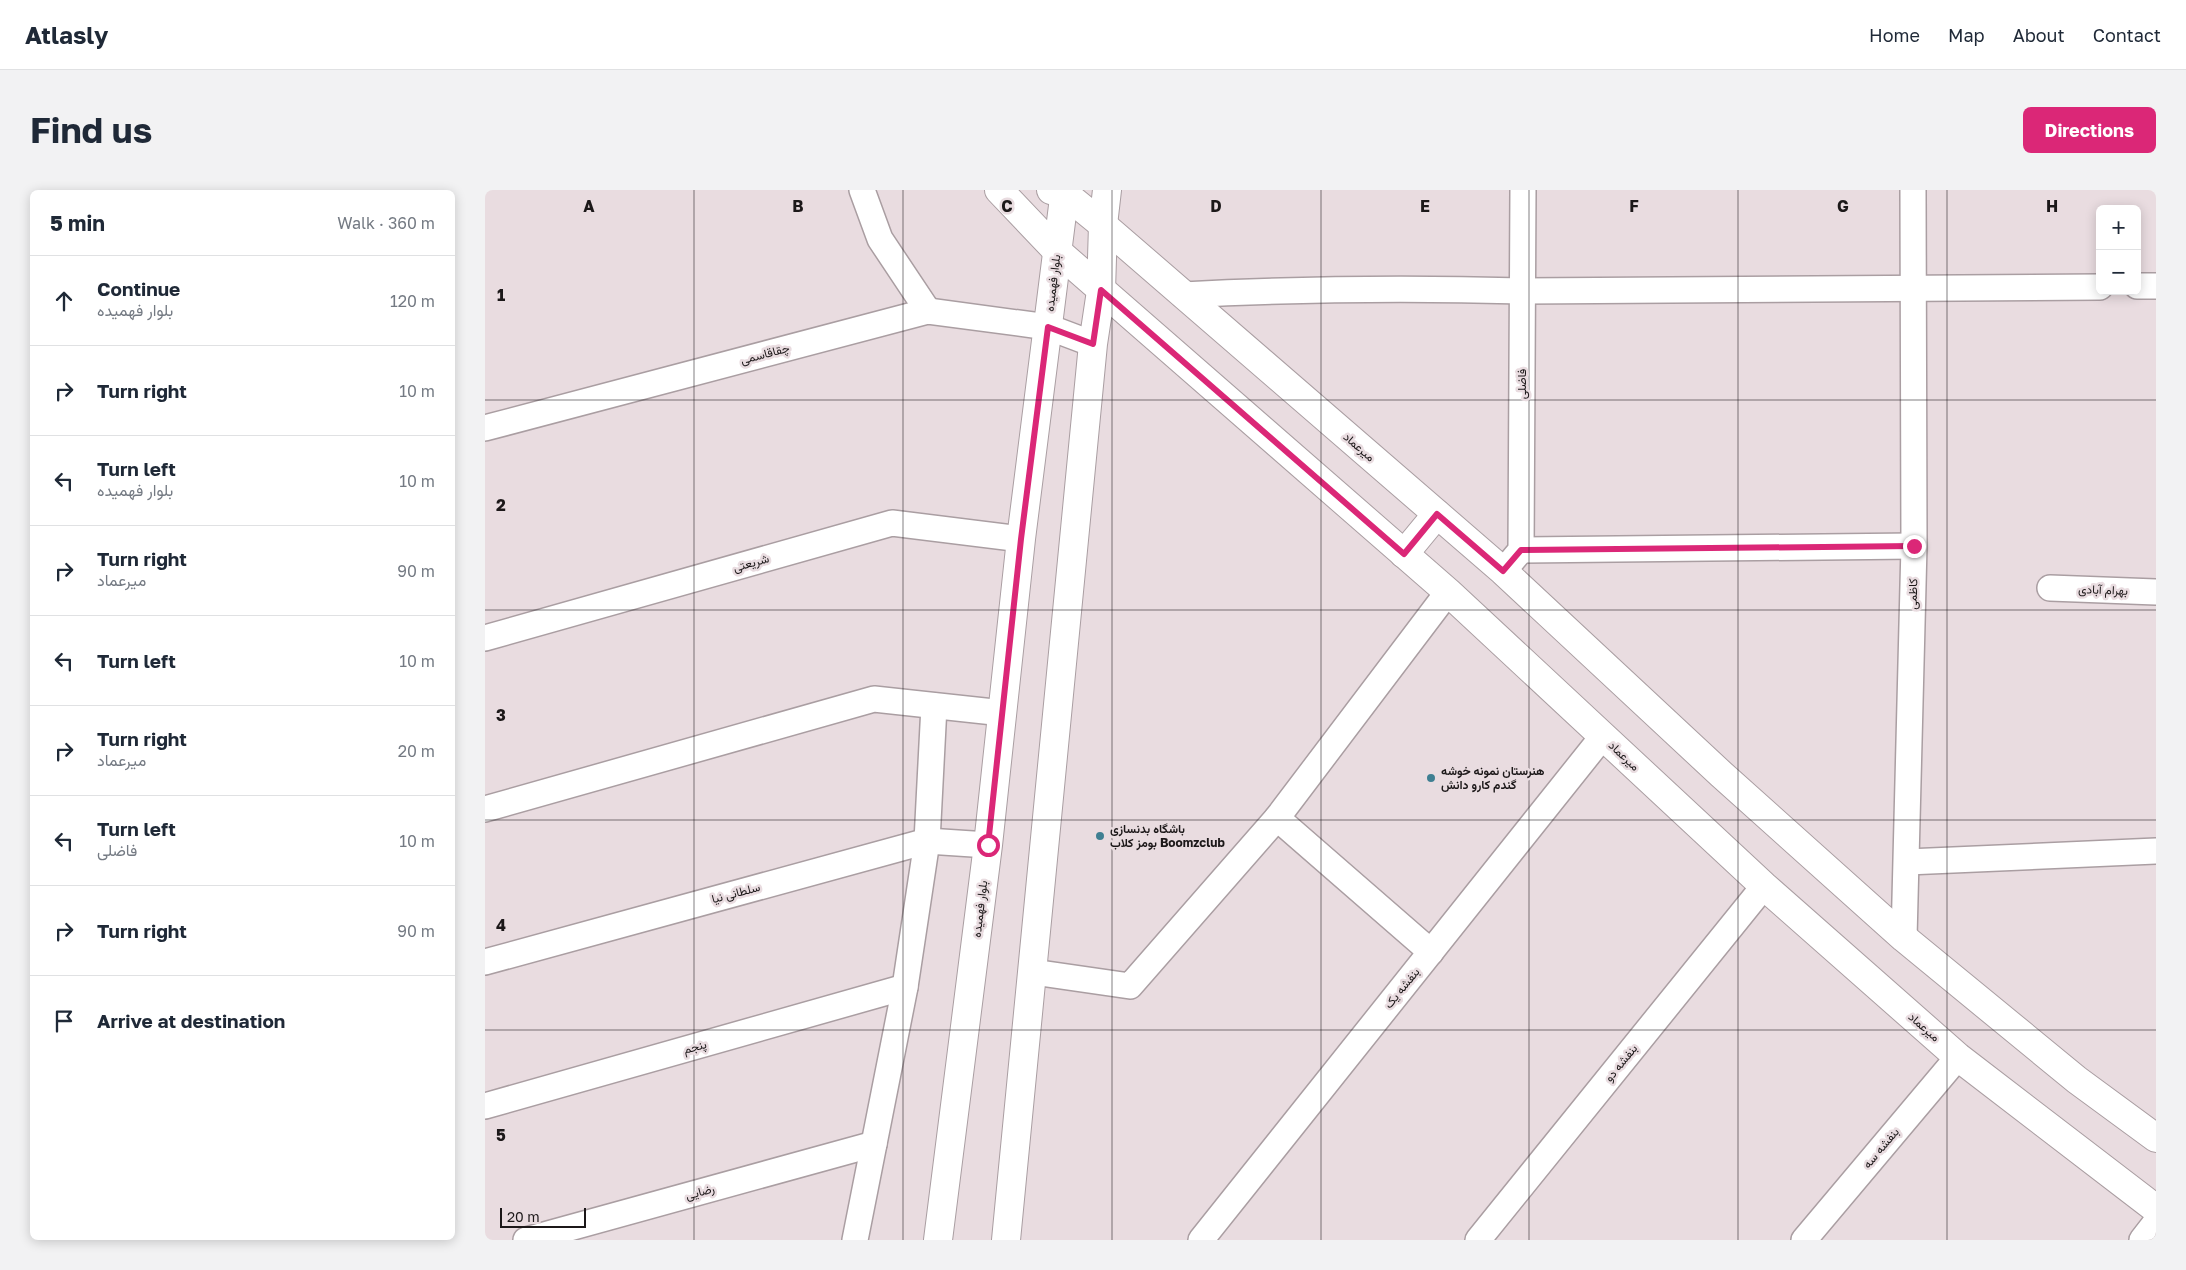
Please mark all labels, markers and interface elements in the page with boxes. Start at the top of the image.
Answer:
text: Atlasly [25,20,108,49]
text: Home [1869,24,1920,46]
text: Map [1948,24,1985,46]
text: About [2013,24,2065,46]
text: Contact [2093,24,2161,46]
button: Directions [2023,107,2156,153]
text: Find us [30,109,152,151]
text: A [583,196,595,216]
text: B [792,196,804,216]
text: C [1001,196,1013,216]
text: D [1210,196,1222,216]
text: E [1420,196,1430,216]
text: F [1629,196,1639,216]
text: G [1837,196,1849,216]
text: H [2046,196,2058,216]
map controls [2096,205,2141,295]
button: + [2096,205,2141,250]
text: 5 min [50,210,105,236]
text: Walk · 360 m [337,213,435,233]
button: − [2096,250,2141,295]
street label: بلوار فهمیده [1042,254,1064,312]
text: Continue [97,277,180,300]
text: 1 [497,285,505,305]
icon: ahead [50,287,78,315]
text: 120 m [390,291,435,311]
text: بلوار فهمیده [97,300,173,320]
street label: چقاقاسمی [739,340,791,368]
street label: فاضلی [1514,369,1530,399]
icon: right [50,377,78,405]
text: Turn right [97,379,187,402]
text: 10 m [399,381,435,401]
street label: میرعماد [1340,429,1378,465]
text: Turn left [97,457,176,480]
icon: left [50,467,78,495]
text: 10 m [399,471,435,491]
text: بلوار فهمیده [97,480,173,500]
text: 2 [496,495,506,515]
route end [1903,535,1926,558]
text: Turn right [97,547,187,570]
street label: شریعتی [731,550,771,576]
icon: right [50,557,78,585]
text: 90 m [397,561,435,581]
text: میرعماد [97,570,146,590]
street label: کاظمی [1905,578,1921,610]
street label: بهرام آبادی [2078,581,2128,599]
icon: left [50,647,78,675]
text: Turn left [97,649,176,672]
text: 10 m [399,651,435,671]
text: 3 [496,705,506,725]
text: Turn right [97,727,187,750]
icon: right [50,737,78,765]
street label: میرعماد [1605,738,1643,774]
text: 20 m [398,741,435,761]
text: میرعماد [97,750,146,770]
place label: هنرستان نمونه خوشه گندم کارو دانش [1441,763,1544,793]
marker: هنرستان نمونه خوشه گندم کارو دانش [1425,772,1437,784]
text: Turn left [97,817,176,840]
place label: باشگاه بدنسازی بومز کلاب Boomzclub [1110,821,1225,851]
icon: left [50,827,78,855]
marker: باشگاه بدنسازی بومز کلاب Boomzclub [1094,830,1106,842]
text: 10 m [399,831,435,851]
route start [977,834,1000,857]
text: فاضلی [97,840,137,860]
street label: سلطانی نیا [710,879,762,907]
street label: بلوار فهمیده [969,880,991,938]
text: 4 [496,915,506,935]
icon: right [50,917,78,945]
text: Turn right [97,919,187,942]
text: 90 m [397,921,435,941]
street label: بنفشه یک [1381,964,1423,1011]
icon: arrive [50,1007,78,1035]
text: Arrive at destination [97,1009,285,1032]
street label: میرعماد [1905,1009,1943,1045]
street label: پنجم [681,1036,709,1058]
street label: بنفشه دو [1601,1041,1641,1085]
street label: بنفشه سه [1859,1124,1902,1171]
text: 5 [496,1125,506,1145]
street label: رضایی [684,1180,716,1204]
scale bar [500,1205,586,1228]
text: 20 m [507,1208,540,1225]

